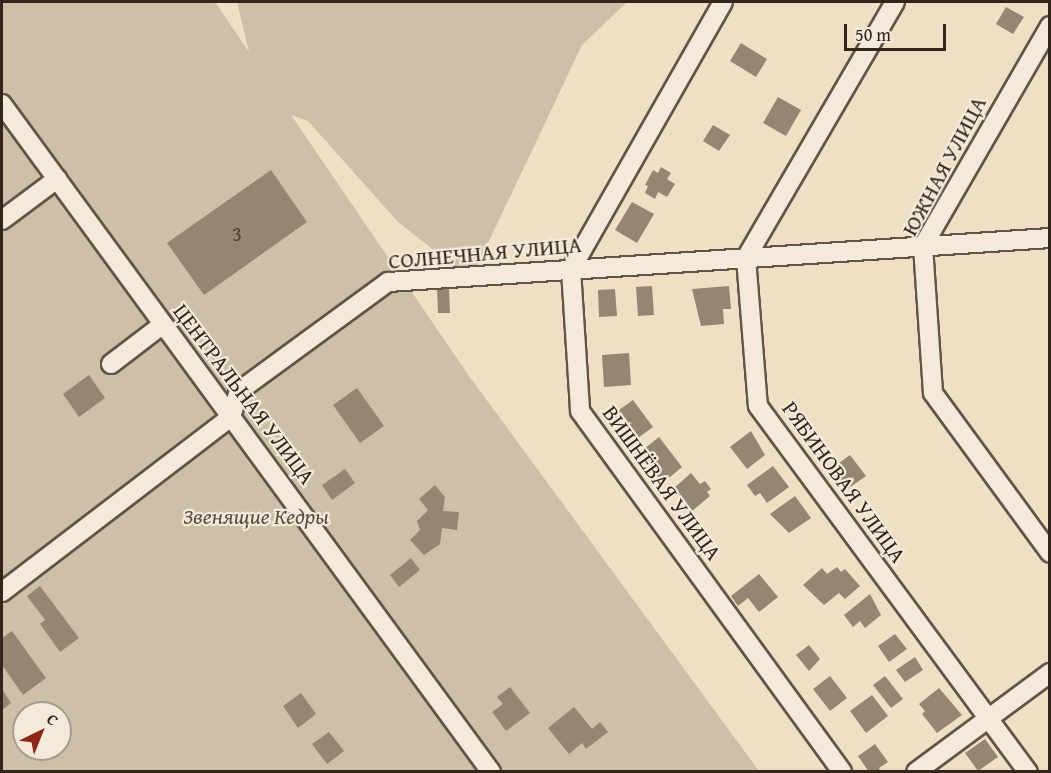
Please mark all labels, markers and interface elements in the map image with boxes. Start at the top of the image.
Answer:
scale bar [847,12,949,50]
text: 50 m [855,21,891,48]
street label: ЮЖНАЯ УЛИЦА [896,92,992,240]
house number: 3 [232,221,242,245]
street label: СОЛНЕЧНАЯ УЛИЦА [387,231,583,275]
street label: ЦЕНТРАЛЬНАЯ УЛИЦА [168,299,320,489]
street label: РЯБИНОВАЯ УЛИЦА [777,396,911,568]
street label: ВИШНЁВАЯ УЛИЦА [597,401,727,565]
park label: Звенящие Кедры [183,504,329,530]
north arrow [12,701,72,761]
text: С [41,707,64,731]

